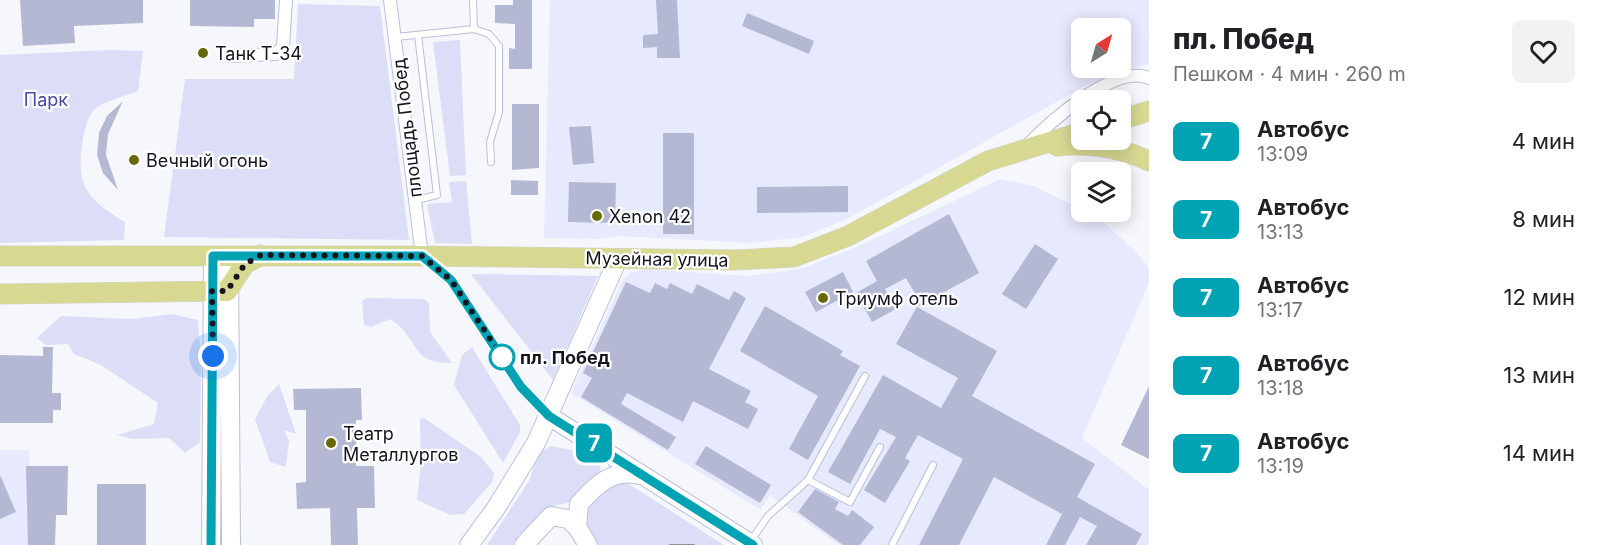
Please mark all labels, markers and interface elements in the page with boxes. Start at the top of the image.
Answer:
north arrow [1071,18,1131,78]
map controls [1071,18,1131,222]
button: heart [1512,20,1575,83]
text: пл. Побед [1173,22,1314,56]
place label: Танк Т-34 [215,43,302,64]
marker: Танк Т-34 [196,46,210,60]
street label: площадь Побед [388,57,426,199]
text: Пешком · 4 мин · 260 m [1173,62,1406,86]
park label: Парк [24,89,68,110]
button: locate [1071,90,1131,150]
text: Автобус [1257,116,1350,142]
text: 4 мин [1512,128,1575,154]
text: 7 [1200,129,1212,154]
text: 13:09 [1257,142,1308,166]
place label: Вечный огонь [146,150,268,171]
marker: Вечный огонь [127,153,141,167]
button: layers [1071,162,1131,222]
text: Автобус [1257,194,1350,220]
place label: Xenon 42 [609,206,691,227]
text: 8 мин [1512,206,1575,232]
text: 7 [1200,207,1212,232]
marker: Xenon 42 [590,209,604,223]
text: 13:13 [1257,220,1304,244]
street label: Музейная улица [585,247,729,271]
text: Автобус [1257,272,1350,298]
text: 12 мин [1503,284,1575,310]
text: 7 [1200,285,1212,310]
place label: Триумф отель [835,288,958,309]
marker: Триумф отель [816,291,830,305]
text: 13:17 [1257,298,1303,322]
your location [198,341,228,371]
marker: пл. Побед [489,344,515,370]
place label: пл. Побед [520,347,610,368]
text: Автобус [1257,350,1350,376]
text: 13 мин [1503,362,1575,388]
text: 7 [1200,363,1212,388]
text: 13:18 [1257,376,1304,400]
place label: Театр Металлургов [343,423,458,465]
line badge: 7 [574,424,614,462]
text: Автобус [1257,428,1350,454]
text: 7 [588,431,600,456]
marker: Театр Металлургов [324,436,338,450]
text: 14 мин [1503,440,1575,466]
text: 7 [1200,441,1212,466]
text: 13:19 [1257,454,1304,478]

